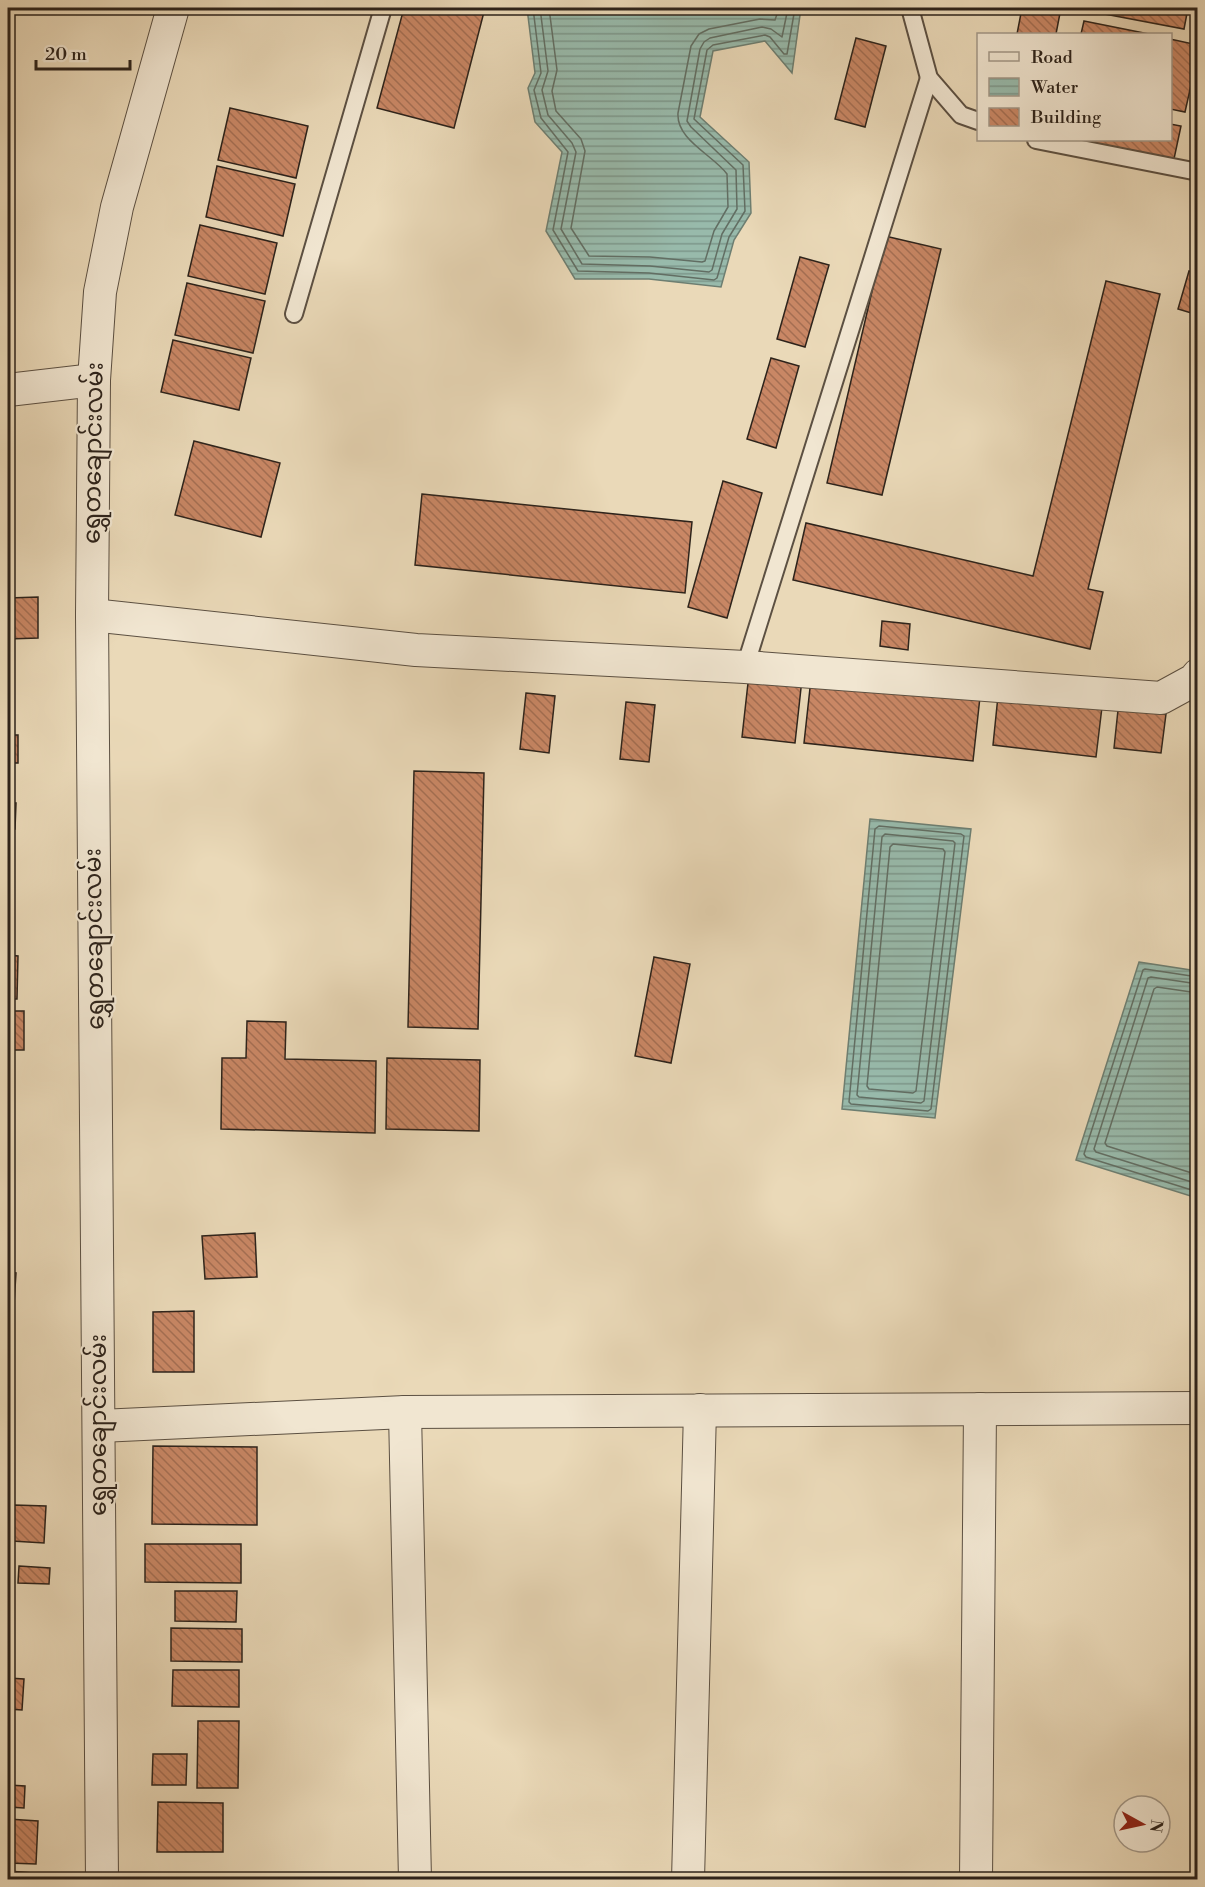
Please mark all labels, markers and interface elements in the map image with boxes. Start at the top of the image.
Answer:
scale bar [36,33,130,71]
legend [977,33,1172,141]
text: 20 m [45,43,87,66]
text: Road [1031,46,1074,69]
text: Water [1030,76,1079,99]
text: Building [1030,106,1102,129]
street label: ရွှေတချောင်းလမ်း [75,362,114,544]
street label: ရွှေတချောင်းလမ်း [76,848,115,1030]
street label: ရွှေတချောင်းလမ်း [82,1334,117,1516]
north arrow [1112,1794,1172,1854]
text: N [1145,1818,1167,1834]

